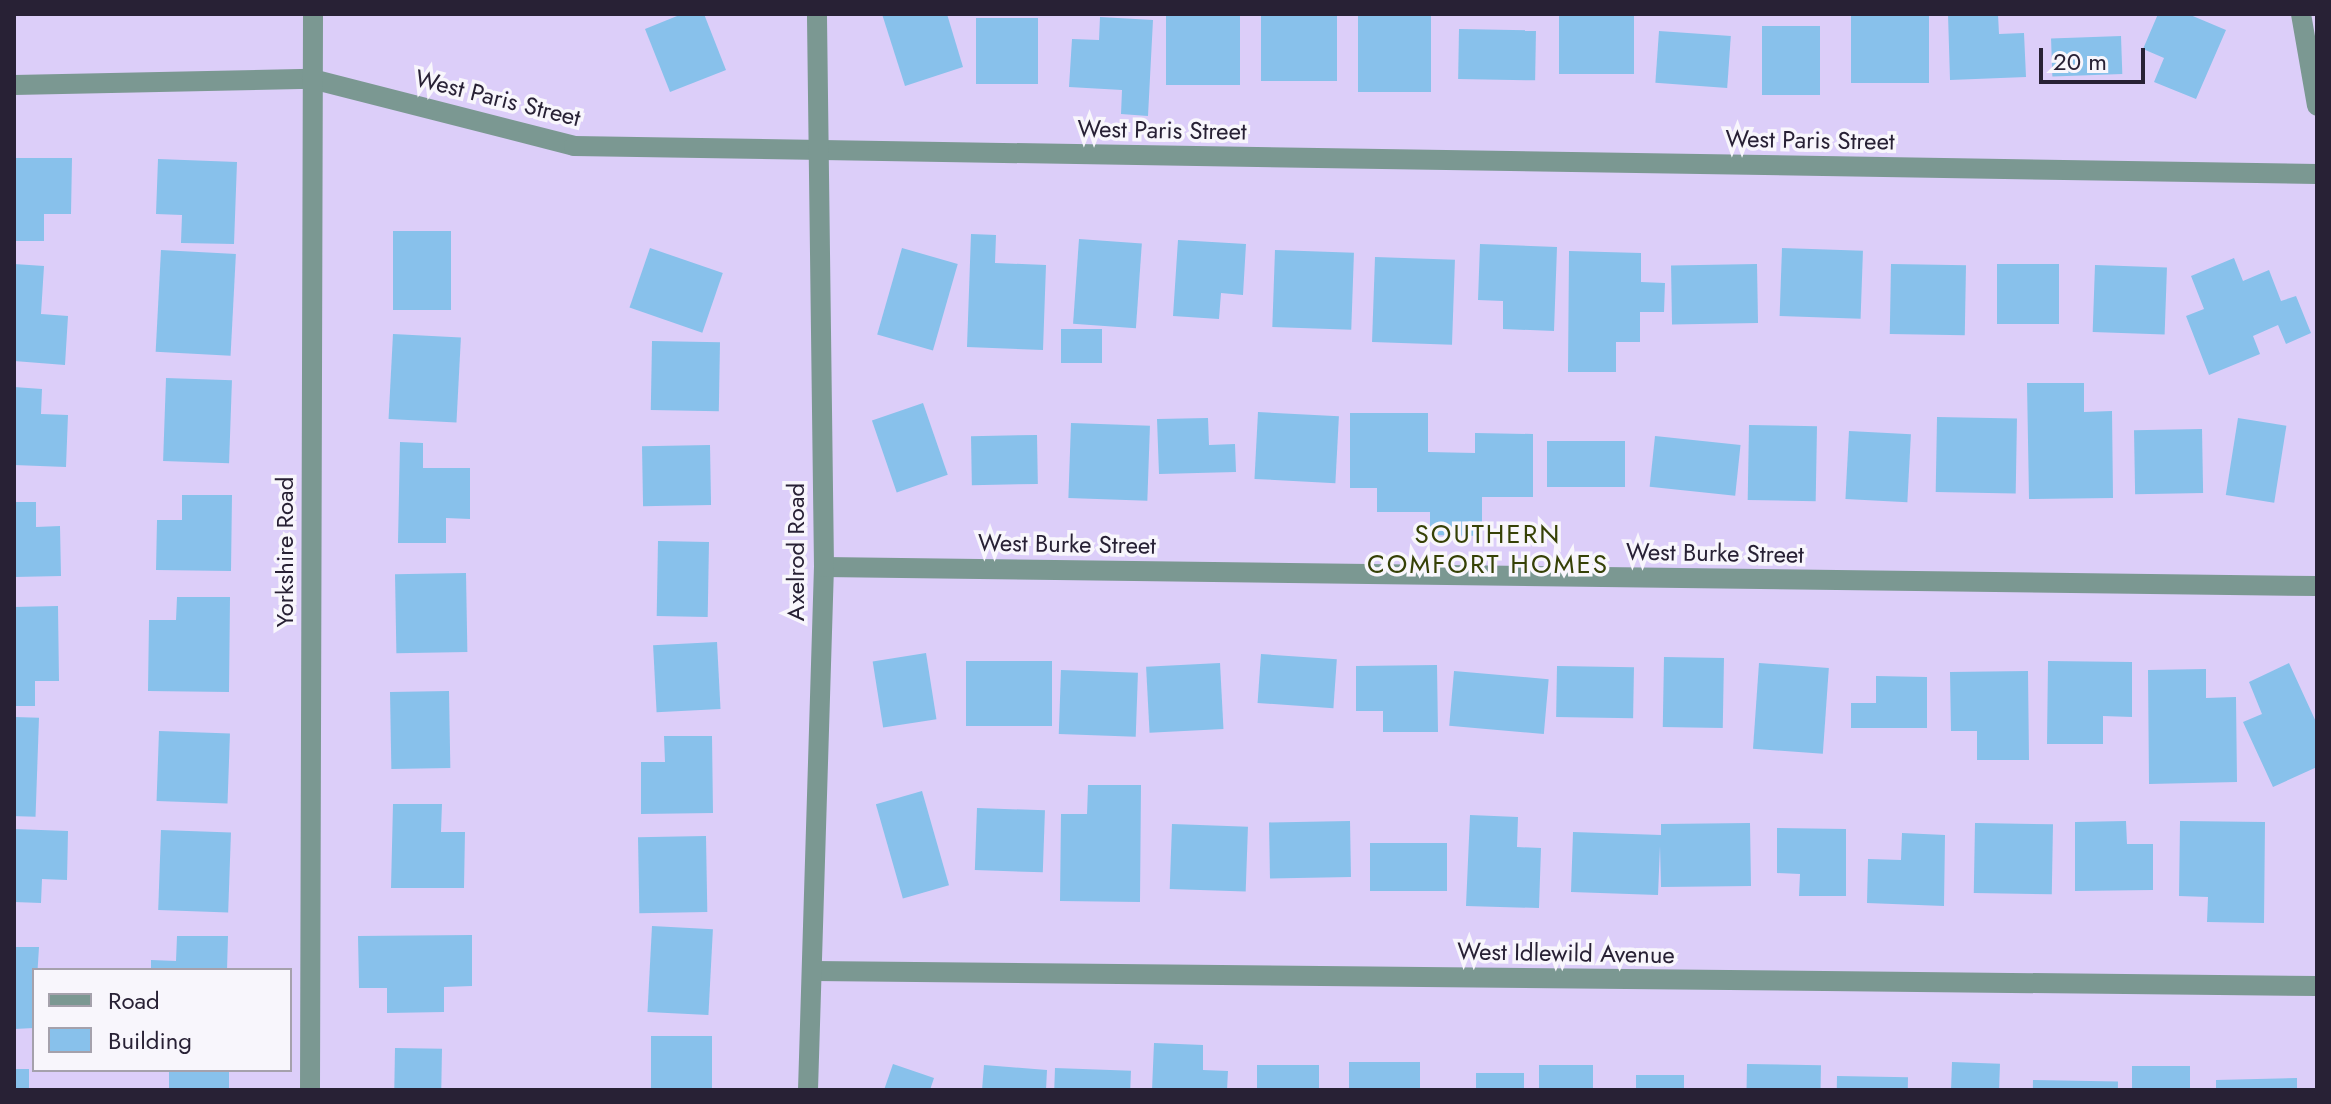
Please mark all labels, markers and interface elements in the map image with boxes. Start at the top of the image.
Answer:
scale bar [2043,32,2149,82]
text: 20 m [2053,44,2107,79]
street label: West Paris Street [412,64,584,132]
street label: West Paris Street [1077,114,1247,146]
street label: West Paris Street [1725,124,1895,156]
street label: Yorkshire Road [271,477,299,627]
street label: Axelrod Road [782,483,810,621]
district label: SOUTHERN COMFORT HOMES [1367,519,1609,580]
street label: West Burke Street [978,528,1156,560]
street label: West Burke Street [1626,537,1804,569]
street label: West Idlewild Avenue [1457,937,1675,969]
legend [32,968,292,1072]
text: Road [108,983,160,1018]
text: Building [108,1023,192,1058]

